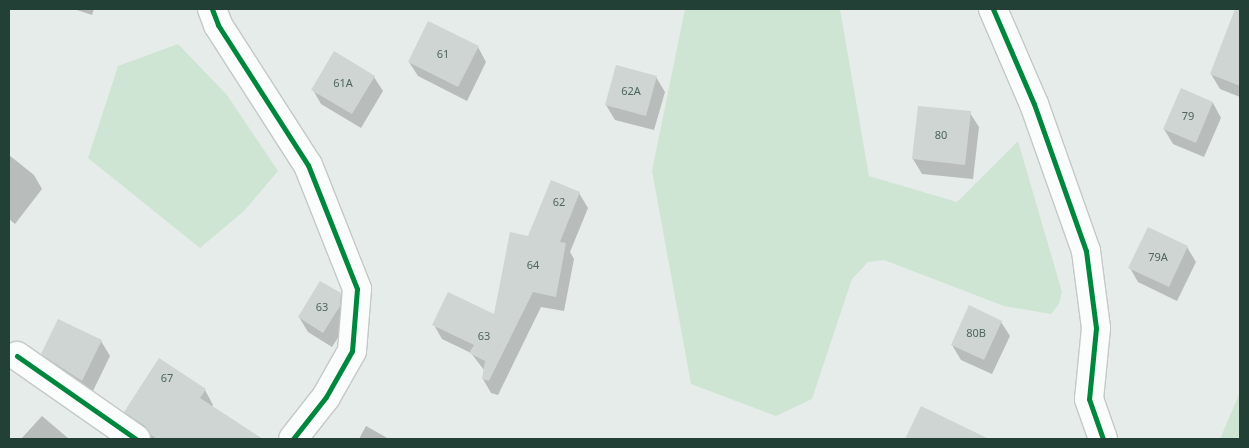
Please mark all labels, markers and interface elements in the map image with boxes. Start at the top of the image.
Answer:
house number: 61 [437,47,449,61]
house number: 61А [333,76,353,90]
house number: 62А [621,84,641,98]
house number: 79 [1182,109,1194,123]
house number: 80 [935,128,947,142]
house number: 62 [553,195,565,209]
house number: 79А [1148,250,1168,264]
house number: 64 [527,258,539,272]
house number: 63 [316,300,328,314]
house number: 80В [966,326,986,340]
house number: 63 [478,329,490,343]
house number: 67 [161,371,173,385]

